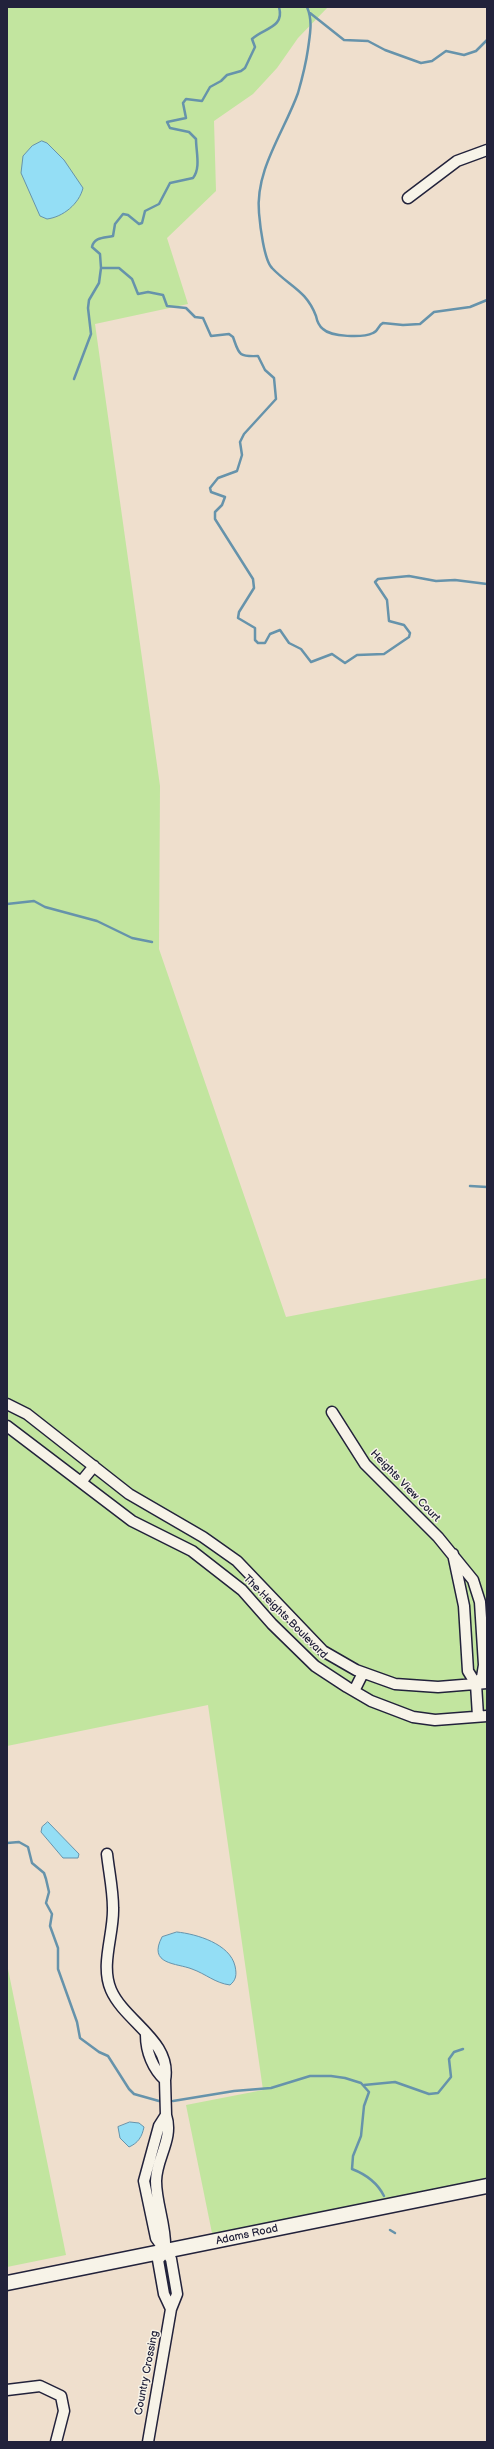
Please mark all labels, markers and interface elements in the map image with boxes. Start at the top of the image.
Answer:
street label: Heights View Court [367,1447,443,1525]
street label: The Heights Boulevard [240,1572,330,1662]
street label: Adams Road [215,2222,279,2248]
street label: Country Crossing [132,2330,162,2416]

